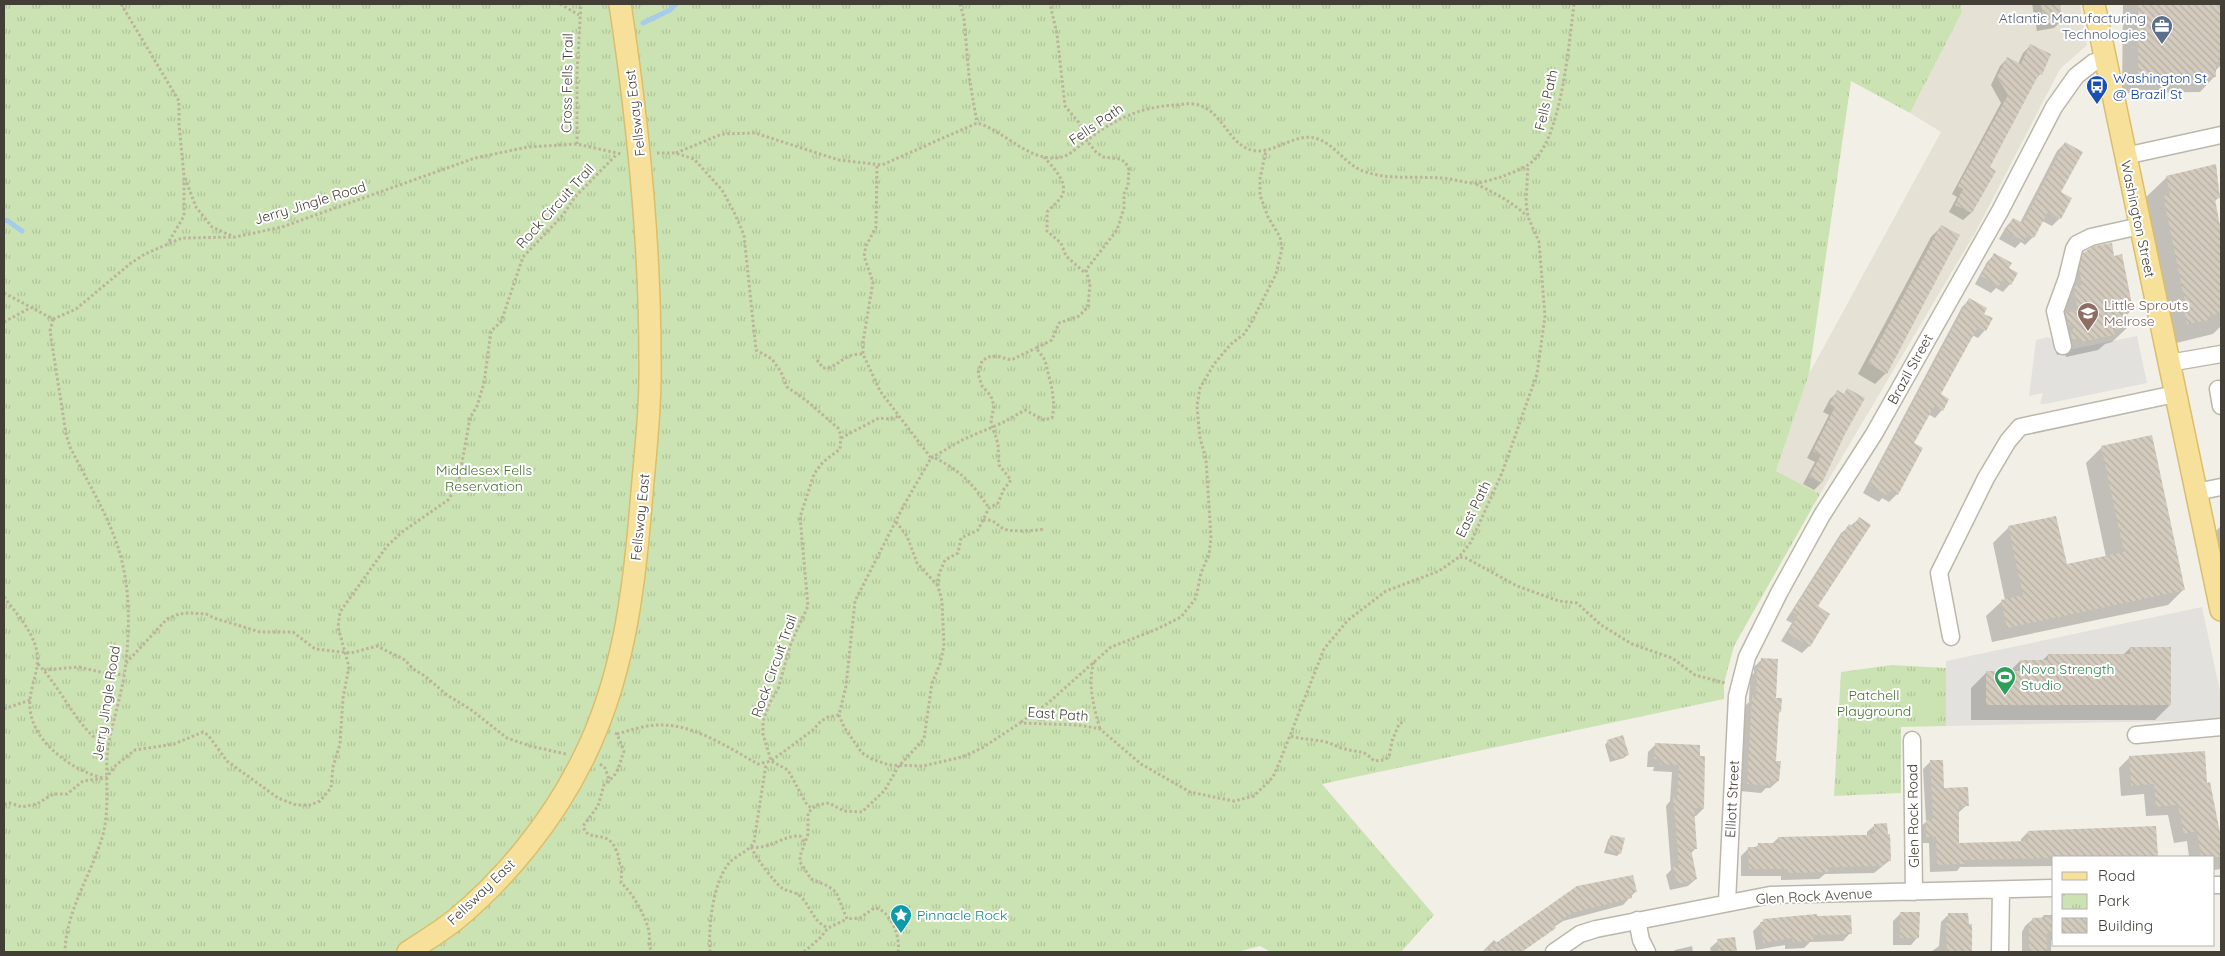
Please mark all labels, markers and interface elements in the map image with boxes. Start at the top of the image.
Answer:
place label: Atlantic Manufacturing Technologies [1999,9,2146,43]
office icon: Atlantic Manufacturing Technologies [2150,14,2174,45]
street label: Cross Fells Trail [557,33,577,133]
street label: Fellsway East [621,68,649,157]
street label: Fells Path [1530,68,1562,132]
place label: Washington St @ Brazil St [2113,69,2207,103]
bus stop icon: Washington St @ Brazil St [2085,74,2109,105]
street label: Fells Path [1065,99,1127,149]
street label: Washington Street [2117,159,2159,280]
street label: Rock Circuit Trail [512,160,598,252]
street label: Jerry Jingle Road [252,177,368,229]
place label: Little Sprouts Melrose [2104,296,2188,330]
school or university icon: Little Sprouts Melrose [2076,301,2100,332]
street label: Brazil Street [1883,330,1937,407]
park label: Middlesex Fells Reservation [436,461,532,495]
street label: Fellsway East [626,472,654,561]
street label: East Path [1452,478,1494,540]
street label: Rock Circuit Trail [747,612,801,720]
street label: Jerry Jingle Road [88,644,124,762]
place label: Nova Strength Studio [2021,660,2114,694]
sports icon: Nova Strength Studio [1993,665,2017,696]
park label: Patchell Playground [1837,686,1911,720]
street label: East Path [1027,703,1089,725]
street label: Elliott Street [1721,760,1743,838]
street label: Glen Rock Road [1903,764,1923,868]
street label: Fellsway East [443,855,519,929]
legend [2052,856,2215,946]
text: Road [2098,866,2135,885]
street label: Glen Rock Avenue [1755,884,1873,908]
text: Park [2098,891,2130,910]
place icon: Pinnacle Rock [889,903,913,934]
place label: Pinnacle Rock [917,906,1008,924]
text: Building [2098,916,2153,935]

